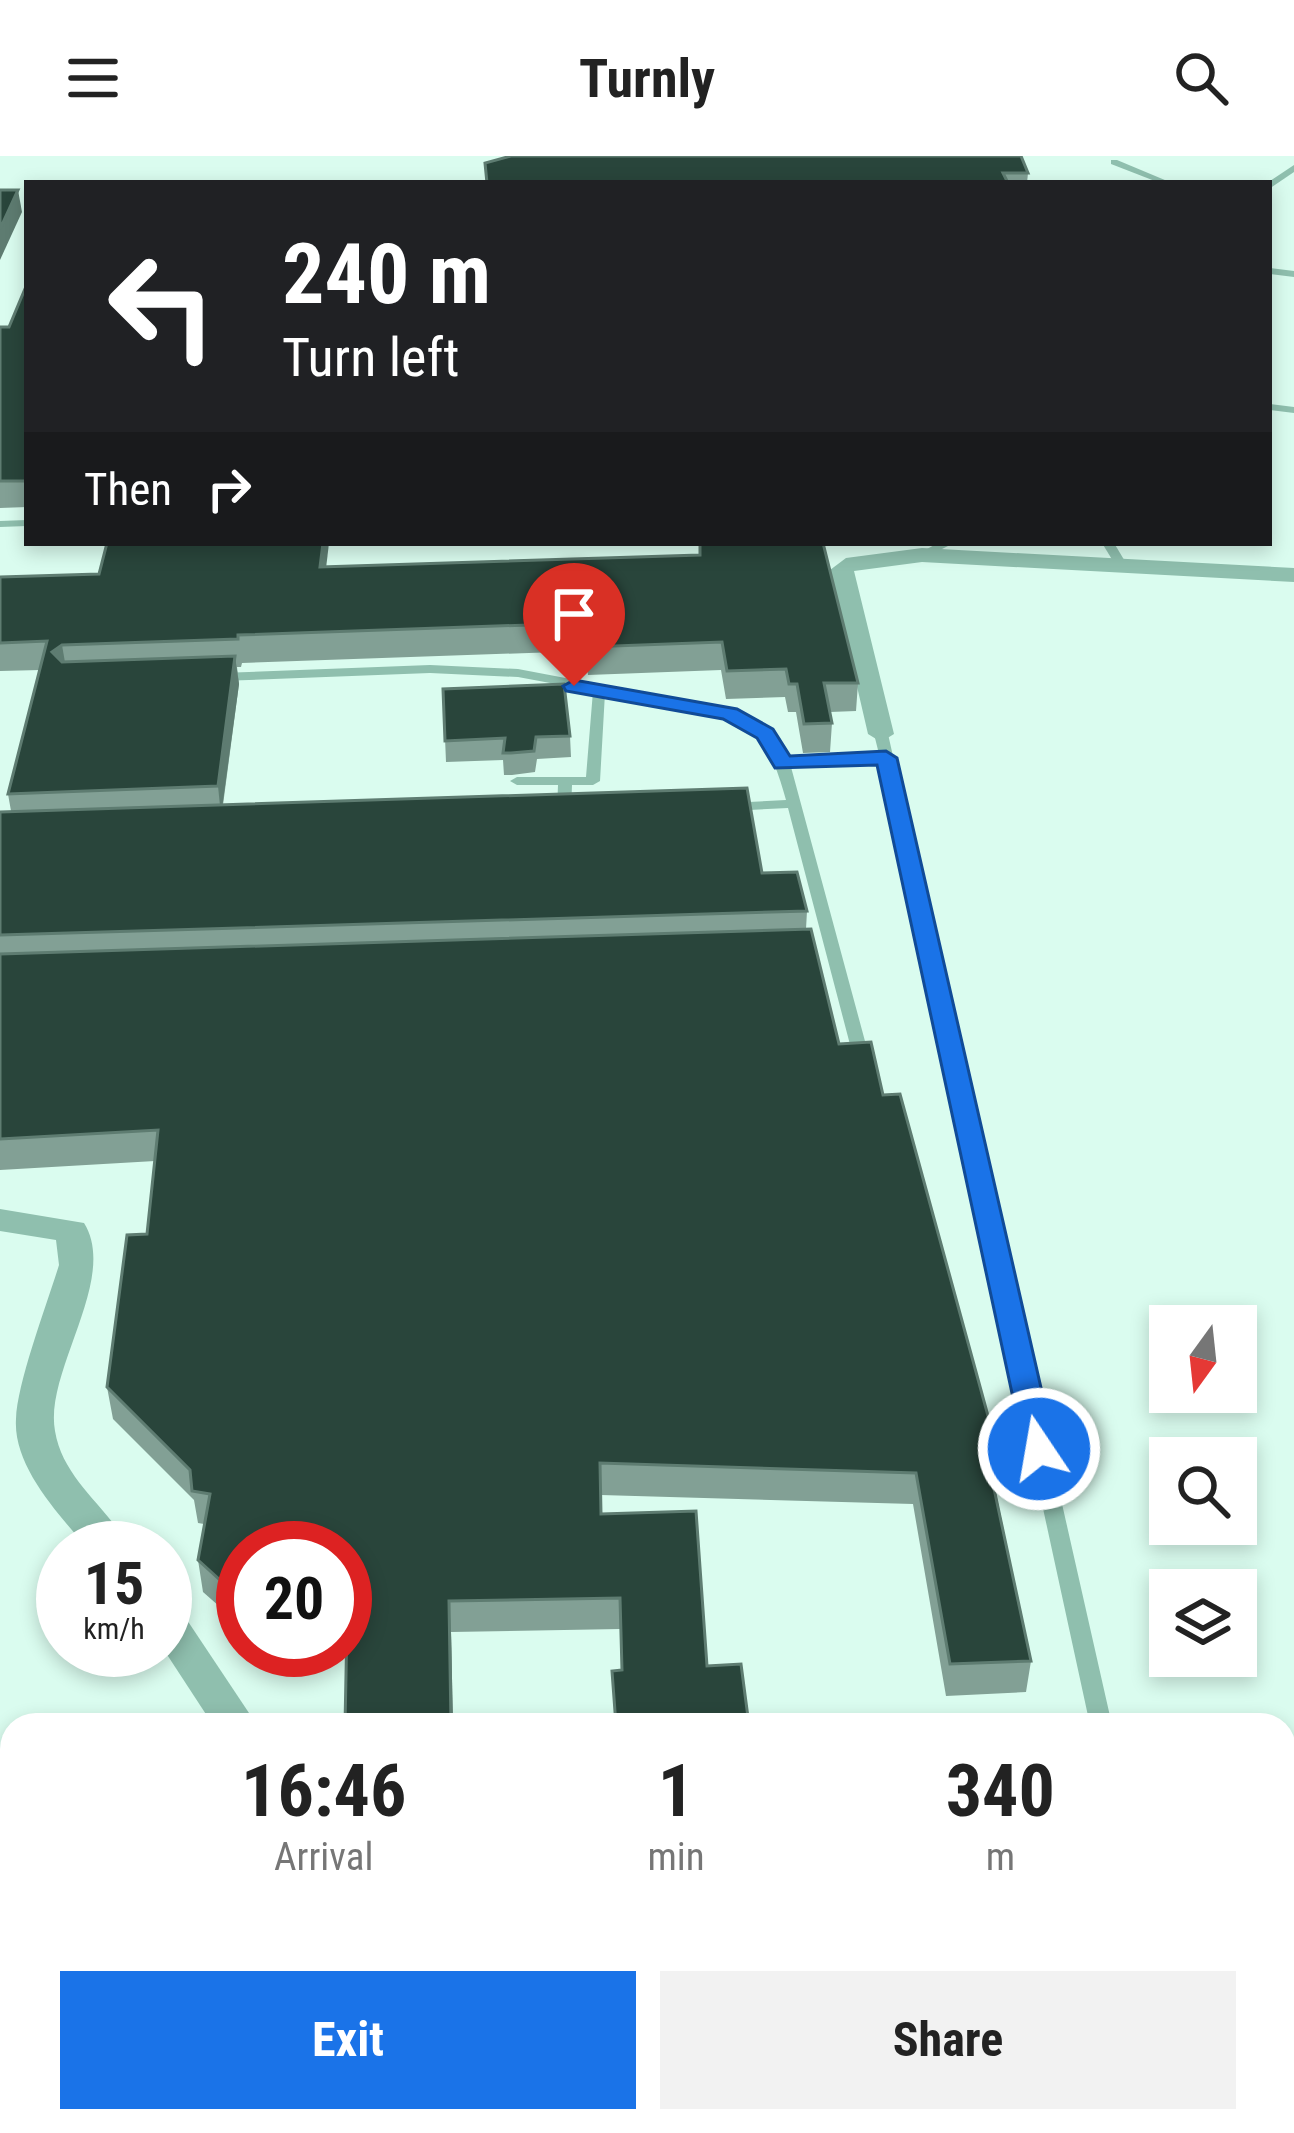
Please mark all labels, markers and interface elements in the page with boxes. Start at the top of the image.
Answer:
icon: menu [60,45,126,111]
icon: search [1168,45,1234,111]
text: Turnly [579,47,715,110]
text: 240 m [282,225,491,324]
icon: left [84,228,240,384]
text: Turn left [282,326,459,389]
icon: right [196,456,262,522]
text: Then [84,463,172,516]
pin [523,563,625,686]
icon: arrive [541,581,607,647]
north arrow [1149,1305,1257,1413]
map controls [1149,1305,1257,1677]
position arrow [976,1386,1102,1512]
button: search [1149,1437,1257,1545]
speed limit sign: 20 [216,1521,372,1677]
text: 15 [84,1548,144,1619]
button: layers [1149,1569,1257,1677]
text: km/h [83,1611,145,1646]
text: 16:46 [241,1749,406,1834]
text: 1 [658,1749,694,1834]
text: 340 [946,1749,1055,1834]
text: Arrival [274,1834,373,1880]
text: min [647,1834,705,1880]
text: m [986,1834,1015,1880]
button: Exit [60,1971,636,2109]
button: Share [660,1971,1236,2109]

